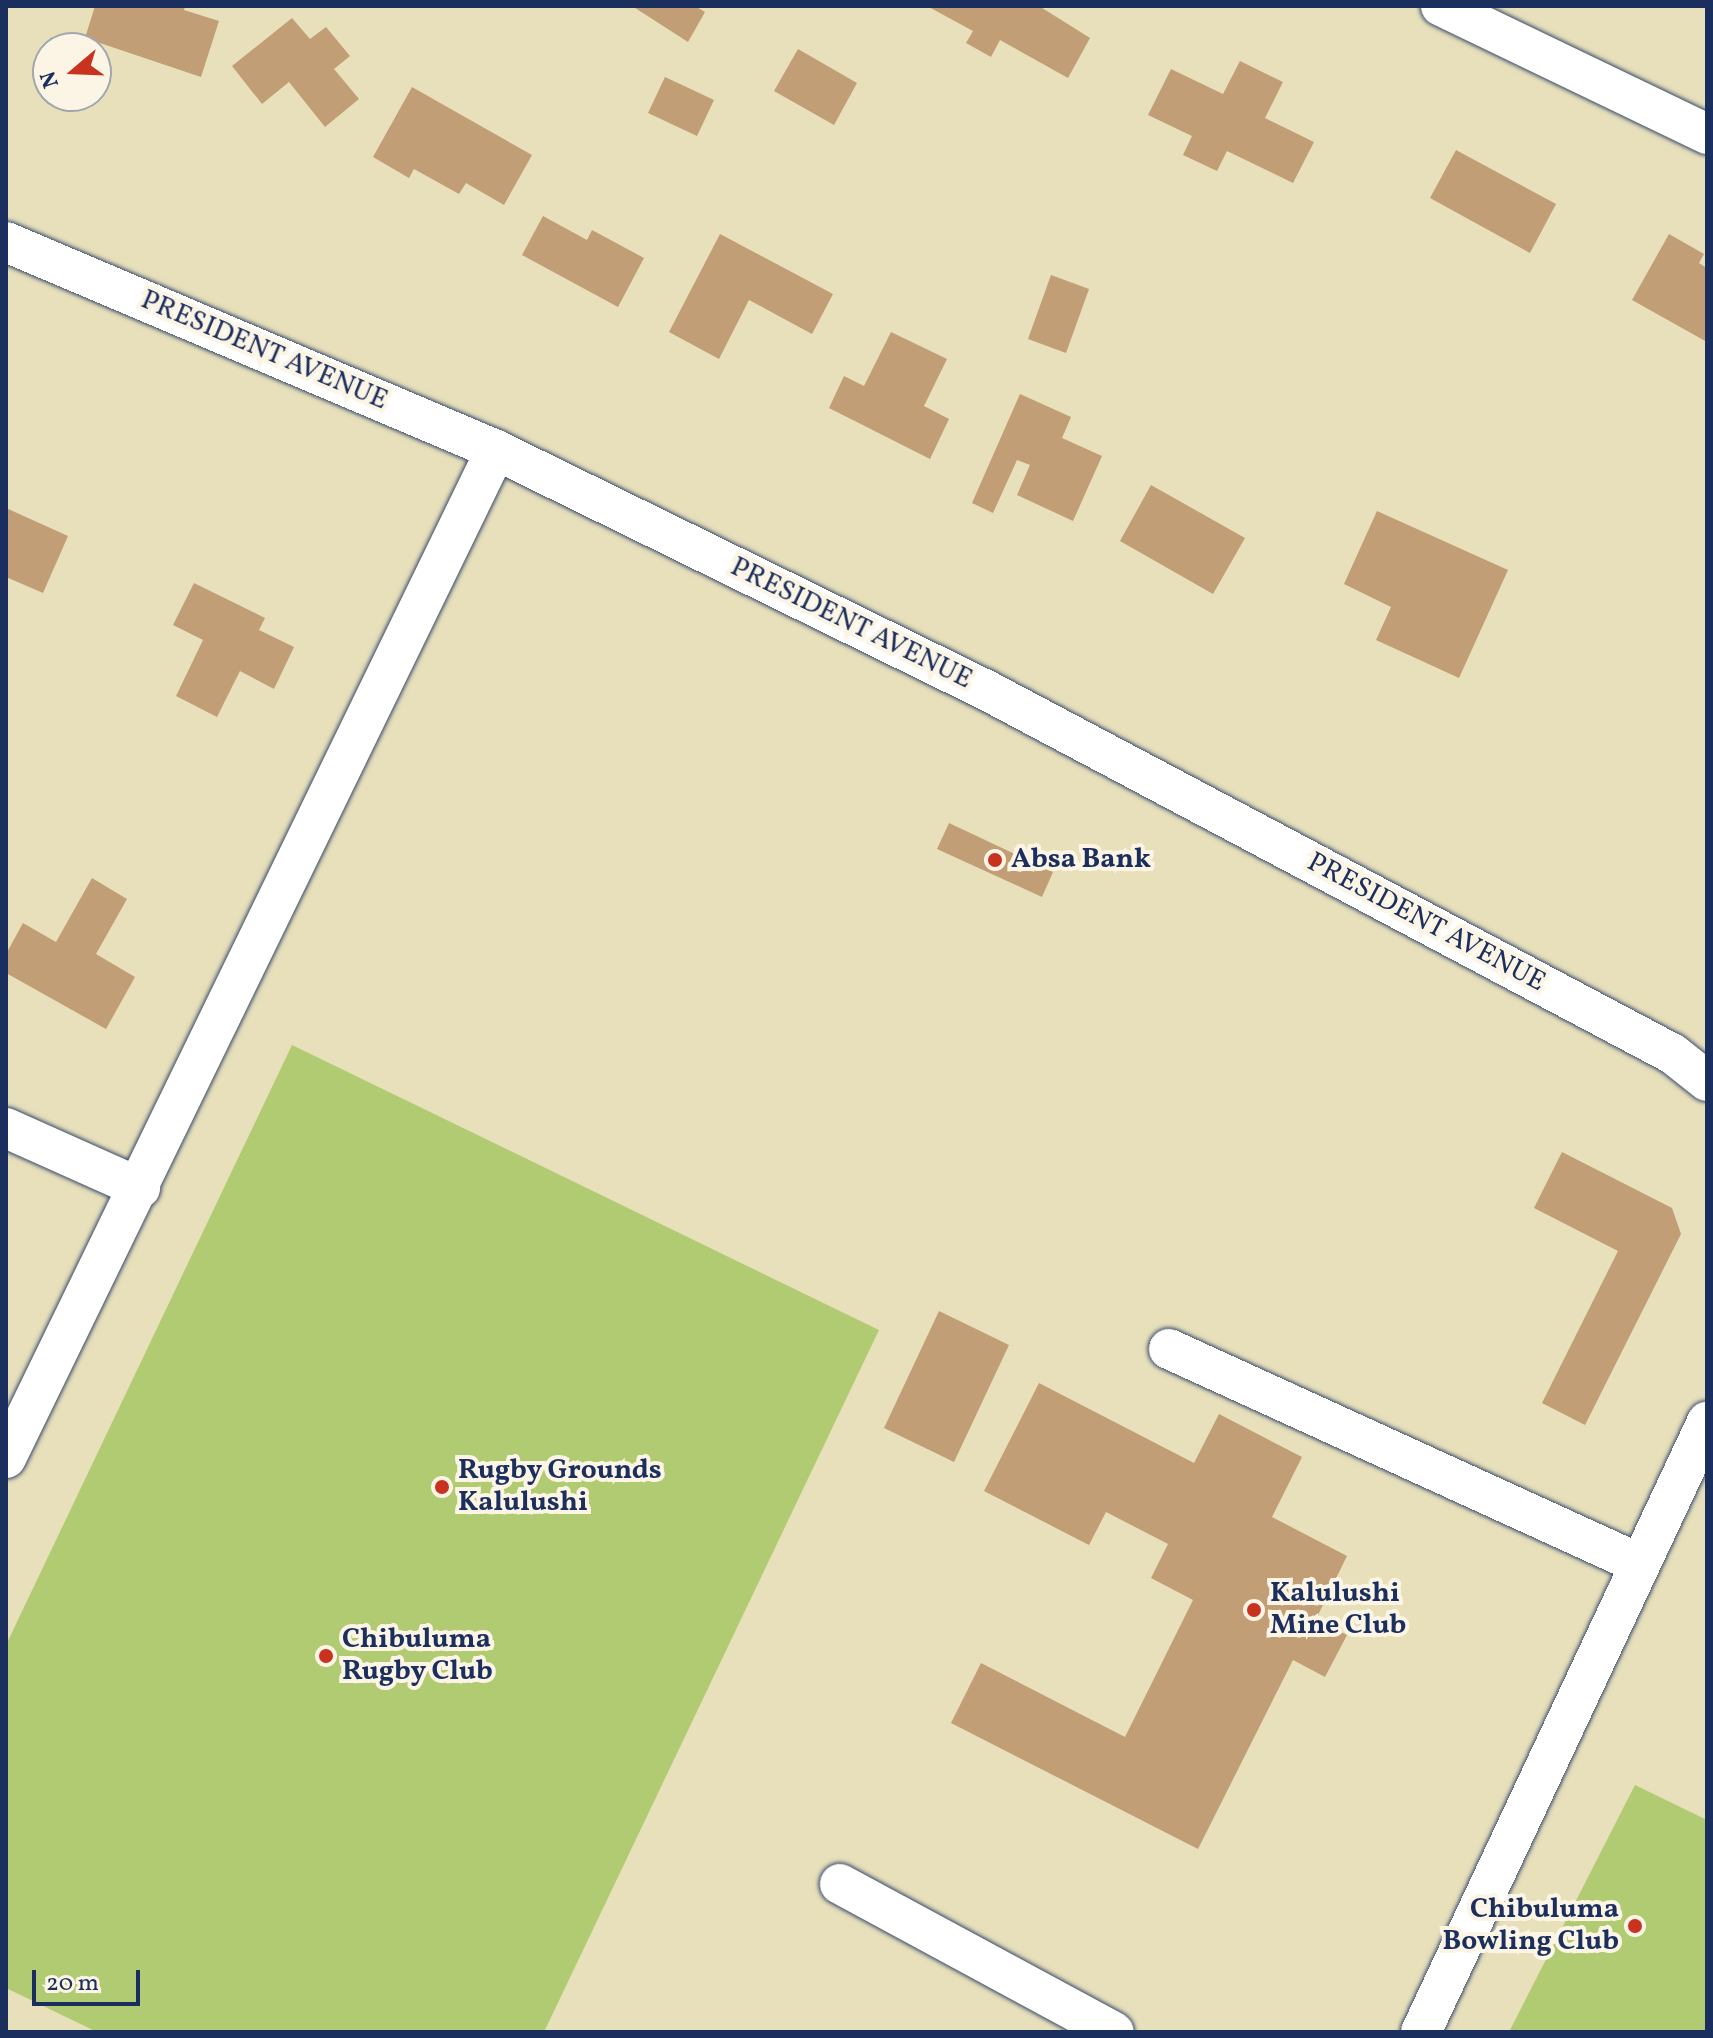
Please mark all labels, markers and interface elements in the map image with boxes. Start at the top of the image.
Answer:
north arrow [32,32,112,112]
text: N [33,67,68,92]
street label: PRESIDENT AVENUE [135,284,393,418]
street label: PRESIDENT AVENUE [724,551,978,697]
place label: Absa Bank [1011,843,1151,877]
street label: PRESIDENT AVENUE [1301,846,1551,1000]
marker: Absa Bank [986,851,1004,869]
place label: Rugby Grounds Kalulushi [458,1454,662,1520]
marker: Rugby Grounds Kalulushi [433,1478,451,1496]
place label: Kalulushi Mine Club [1270,1577,1406,1643]
marker: Kalulushi Mine Club [1245,1601,1263,1619]
place label: Chibuluma Rugby Club [342,1623,493,1689]
marker: Chibuluma Rugby Club [317,1647,335,1665]
place label: Chibuluma Bowling Club [1442,1893,1619,1959]
marker: Chibuluma Bowling Club [1626,1917,1644,1935]
scale bar [36,1954,144,2004]
text: 20 m [46,1967,99,2001]

